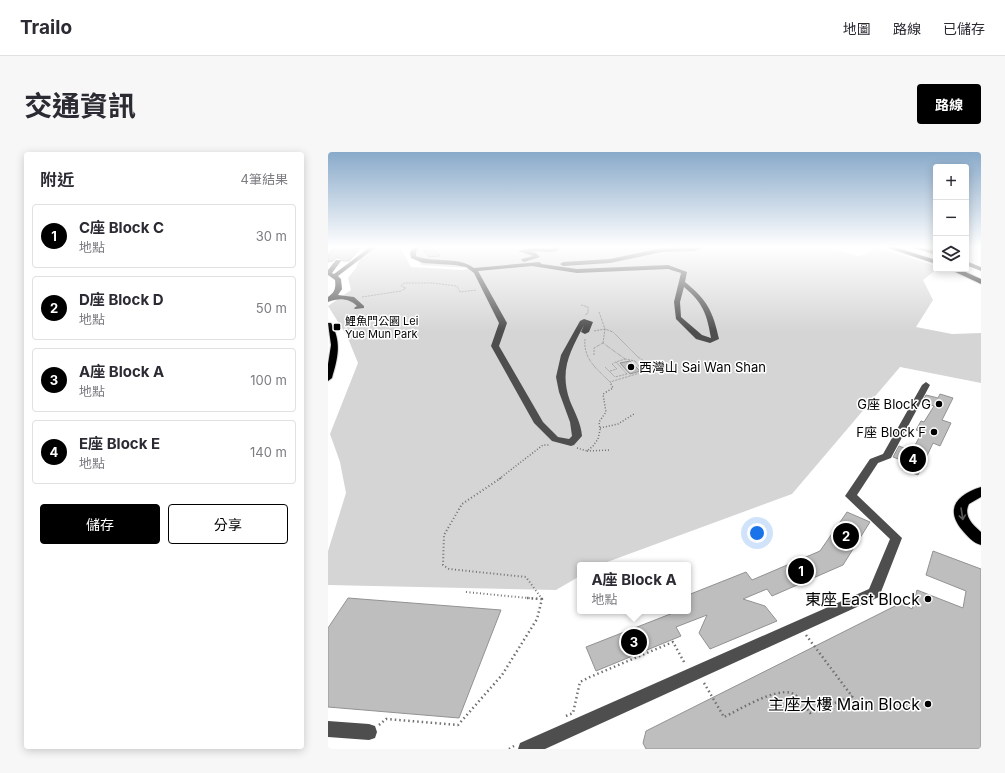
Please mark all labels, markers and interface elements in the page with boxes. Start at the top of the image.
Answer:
text: Trailo [20,16,72,39]
text: 地圖 [843,20,871,37]
text: 路線 [893,20,921,37]
text: 已儲存 [943,20,985,37]
button: 路線 [917,84,981,124]
text: 交通資訊 [24,89,136,123]
map controls [933,164,969,272]
button: + [933,164,969,200]
text: 附近 [40,170,74,190]
text: 4筆結果 [241,171,288,187]
button: − [933,200,969,236]
text: C座 Block C [79,218,164,237]
text: 1 [51,228,57,244]
text: 30 m [256,228,287,244]
button: layers [933,236,969,272]
text: 地點 [79,239,105,255]
text: D座 Block D [79,290,164,309]
text: 2 [50,300,58,316]
text: 50 m [256,300,287,316]
text: 地點 [79,311,105,327]
place label: 鯉魚門公園 Lei Yue Mun Park [345,314,418,341]
marker: 鯉魚門公園 Lei Yue Mun Park [332,322,342,332]
place label: 西灣山 Sai Wan Shan [639,359,766,375]
text: A座 Block A [79,362,164,381]
marker: 西灣山 Sai Wan Shan [626,362,636,372]
text: 3 [50,372,58,388]
text: 100 m [250,372,287,388]
text: 地點 [79,383,105,399]
place label: G座 Block G [857,396,931,412]
marker: G座 Block G [934,399,944,409]
place label: F座 Block F [856,424,926,440]
marker: F座 Block F [929,427,939,437]
text: E座 Block E [79,434,160,453]
text: 4 [50,444,58,460]
text: 140 m [250,444,287,460]
pin: 4 [900,444,926,474]
text: 地點 [79,455,105,471]
button: 儲存 [40,504,160,544]
button: 分享 [168,504,288,544]
one-way arrow [958,508,966,521]
pin: 2 [833,521,859,551]
your location [747,523,767,543]
pin: 1 [788,556,814,586]
popup [577,562,691,614]
text: A座 Block A [591,570,677,589]
place label: 東座 East Block [805,589,920,609]
text: 地點 [591,591,617,607]
marker: 東座 East Block [923,594,933,604]
pin: 3 [621,627,647,657]
place label: 主座大樓 Main Block [768,694,920,714]
marker: 主座大樓 Main Block [923,699,933,709]

